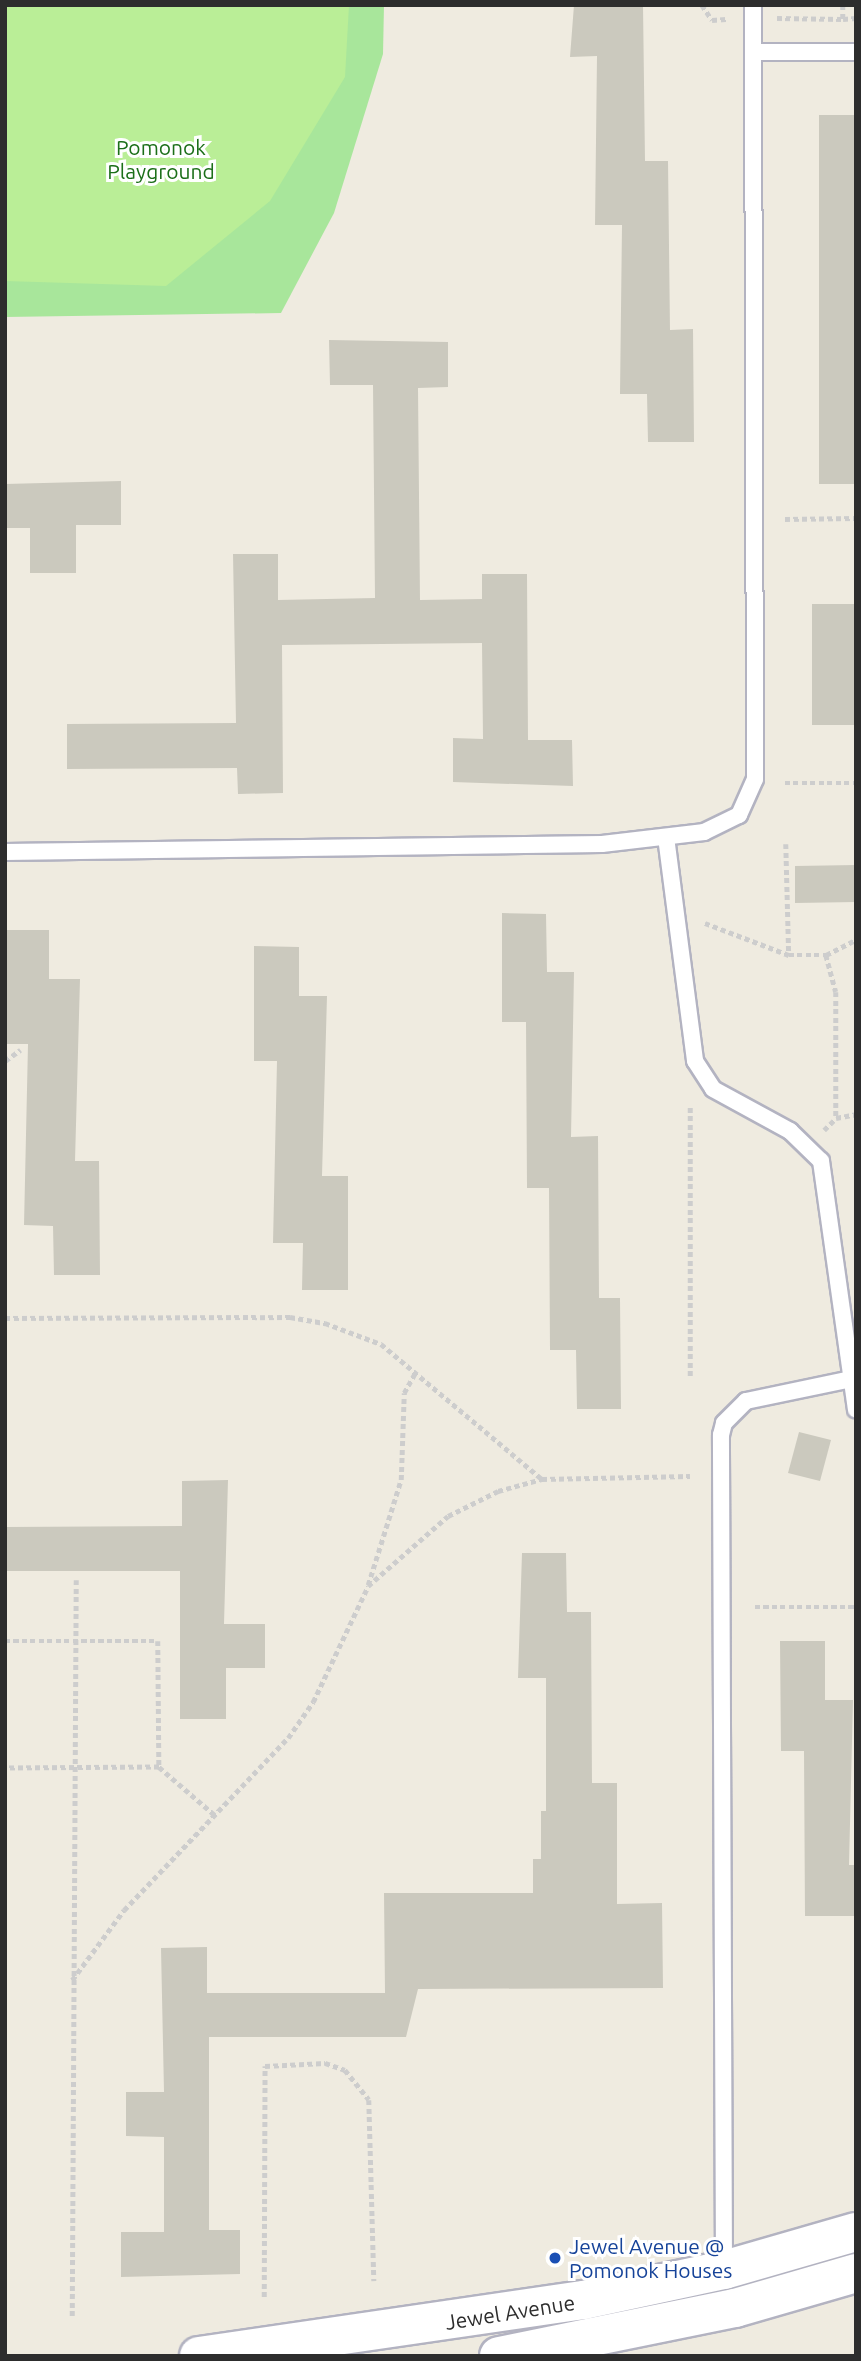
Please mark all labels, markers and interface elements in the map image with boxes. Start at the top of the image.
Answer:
park label: Pomonok Playground [107,134,215,184]
place label: Jewel Avenue @ Pomonok Houses [569,2233,732,2283]
marker: Jewel Avenue @ Pomonok Houses [547,2250,563,2266]
street label: Jewel Avenue [443,2289,577,2335]

